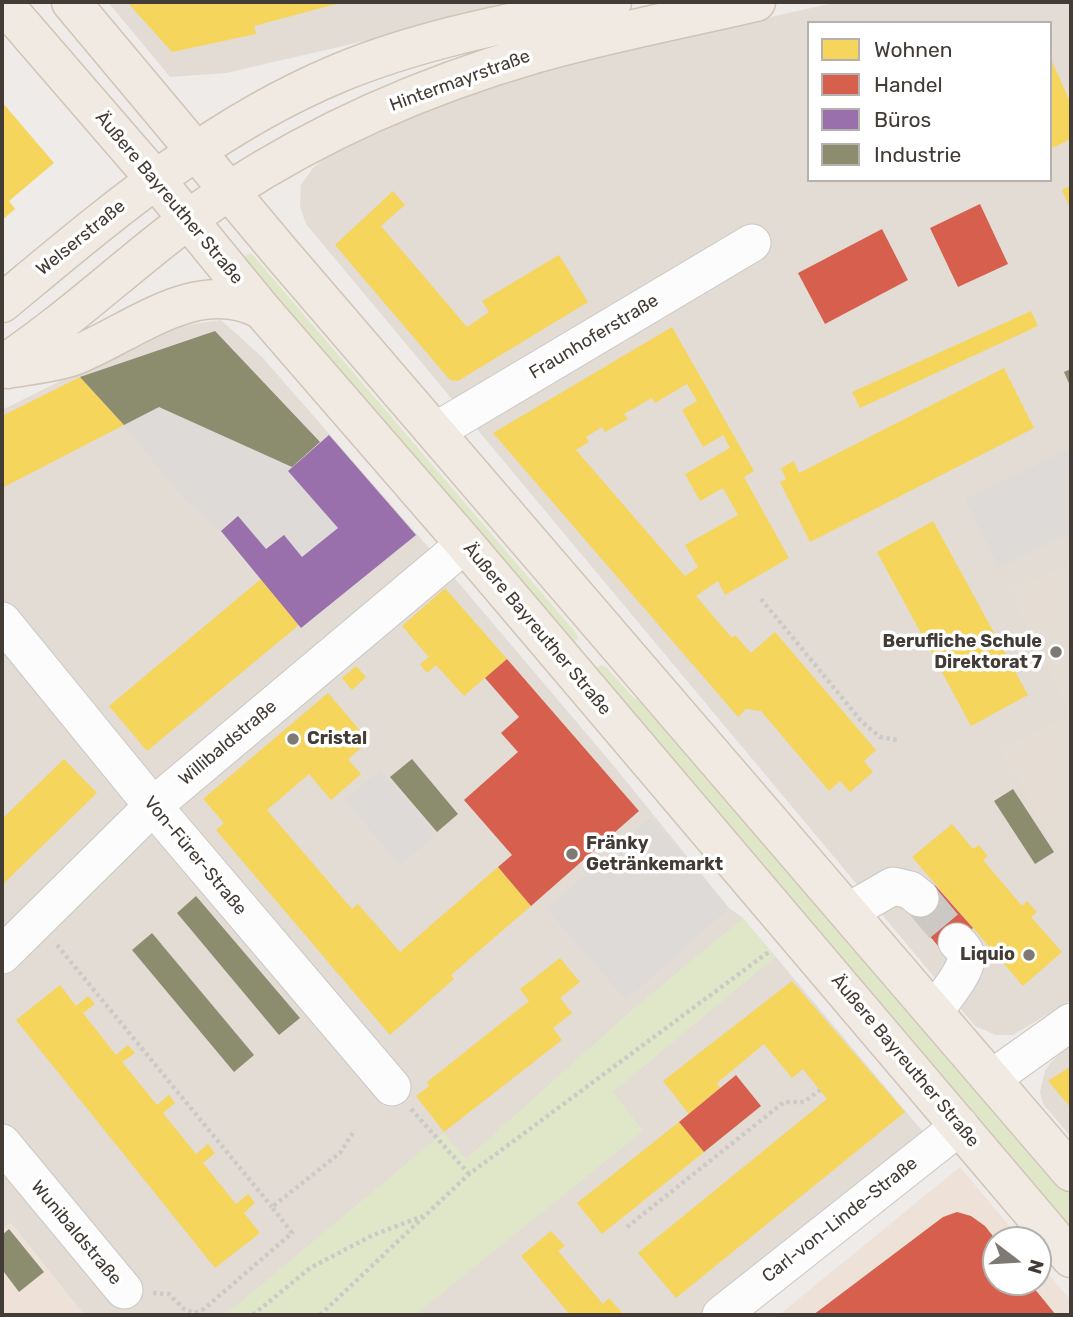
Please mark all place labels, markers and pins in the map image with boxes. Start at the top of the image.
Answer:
place label: Berufliche Schule Direktorat 7 [883,631,1042,674]
marker: Berufliche Schule Direktorat 7 [1048,644,1064,660]
place label: Cristal [307,728,367,750]
marker: Cristal [285,731,301,747]
place label: Fränky Getränkemarkt [586,833,723,876]
marker: Fränky Getränkemarkt [564,846,580,862]
place label: Liquio [960,944,1015,966]
marker: Liquio [1021,947,1037,963]

